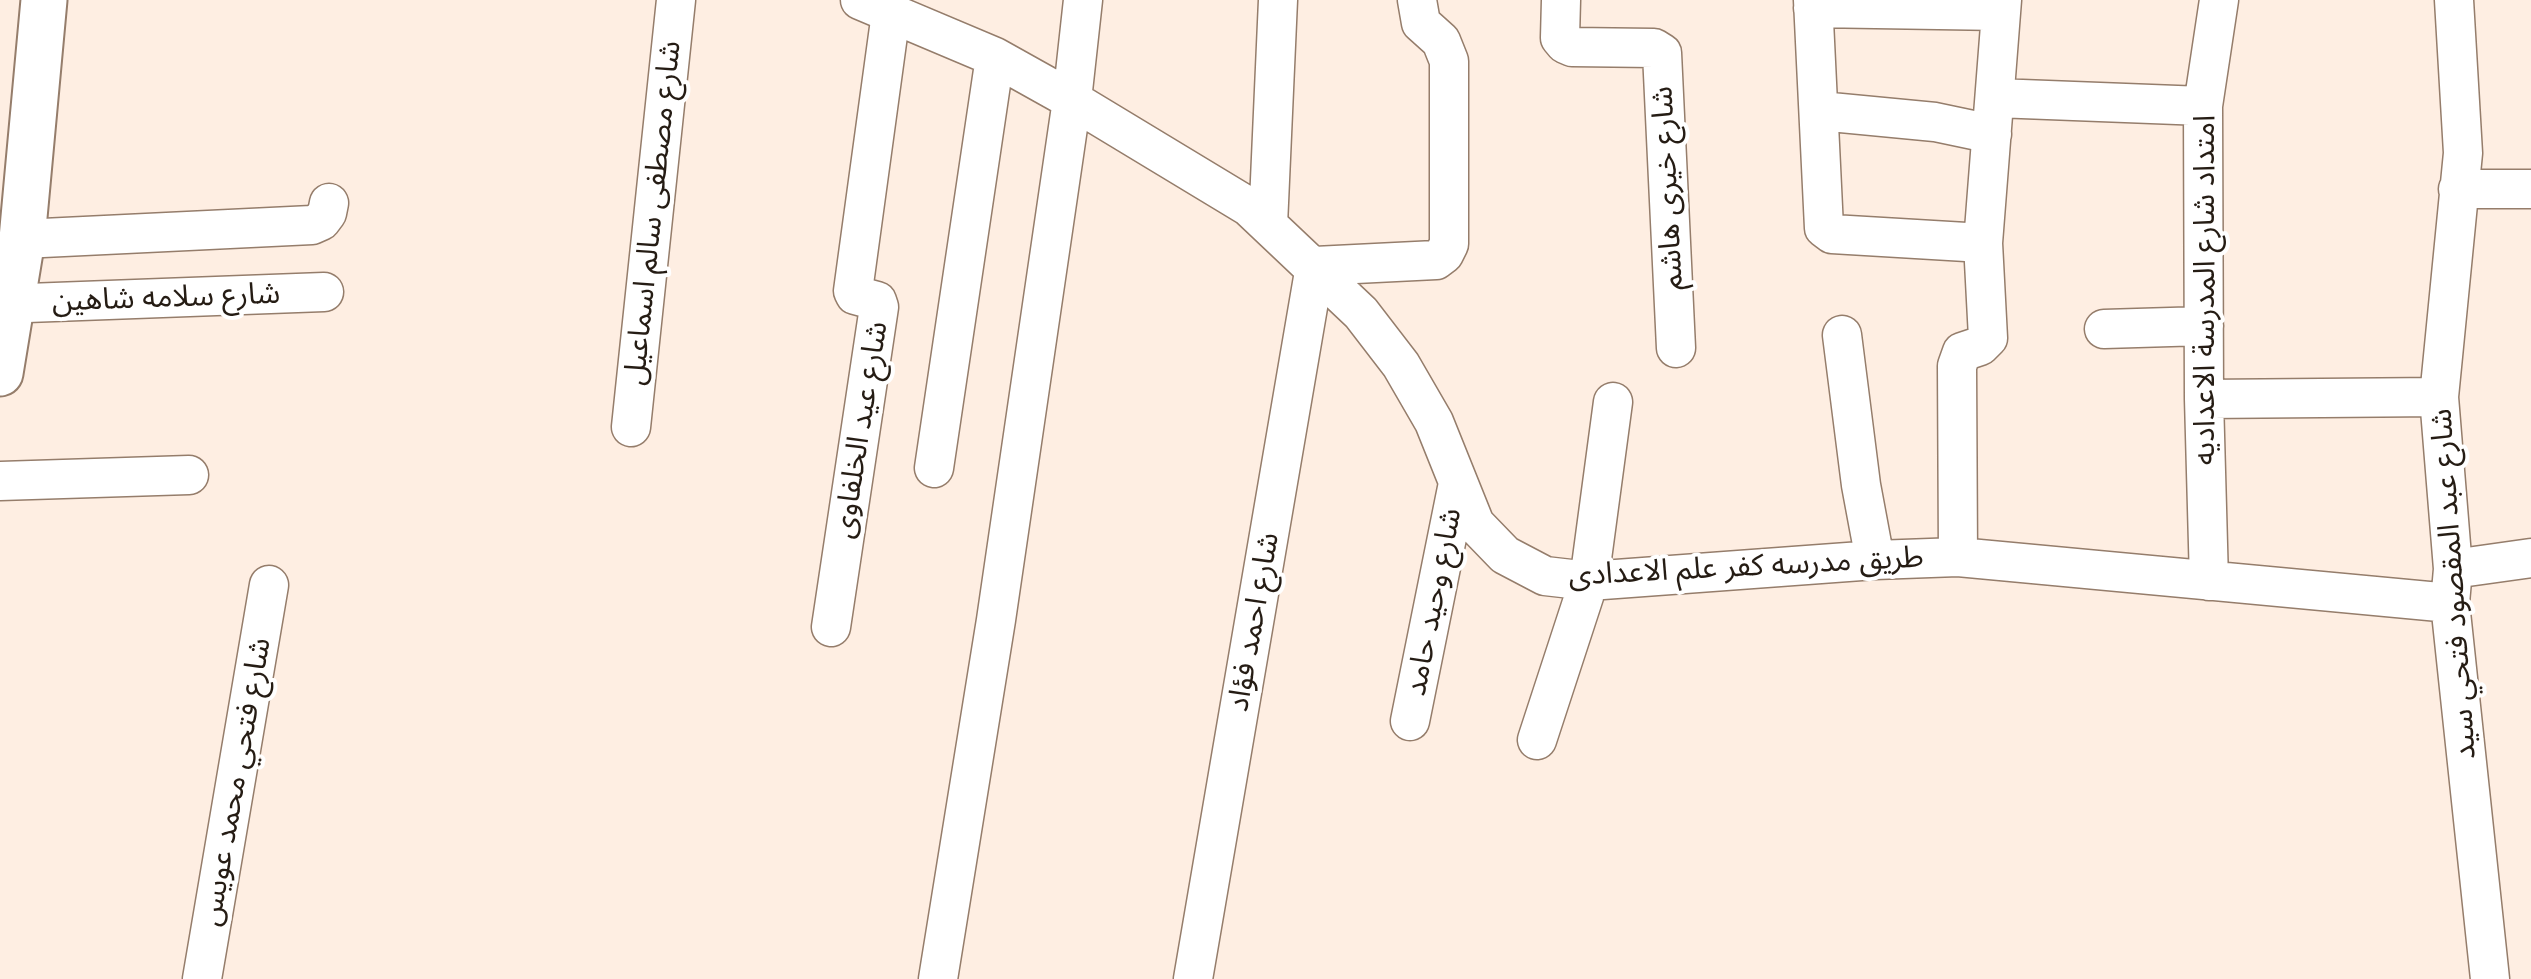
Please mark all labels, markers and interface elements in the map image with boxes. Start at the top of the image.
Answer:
street label: شارع مصطفى سالم اسماعيل [617,39,689,387]
street label: شارع خيرى هاشم [1645,85,1691,291]
street label: امتداد شارع المدرسة الاعداديه [2187,115,2223,465]
street label: شارع سلامه شاهين [51,276,281,320]
street label: شارع عيد الخلفاوى [826,319,896,541]
street label: شارع عبد المقصود فتحي سيد [2424,407,2484,761]
street label: شارع وحيد حامد [1398,505,1470,699]
street label: شارع احمد فؤاد [1221,530,1287,714]
street label: طريق مدرسه كفر علم الاعدادى [1568,540,1924,594]
street label: شارع فتحي محمد عويس [193,635,279,929]

